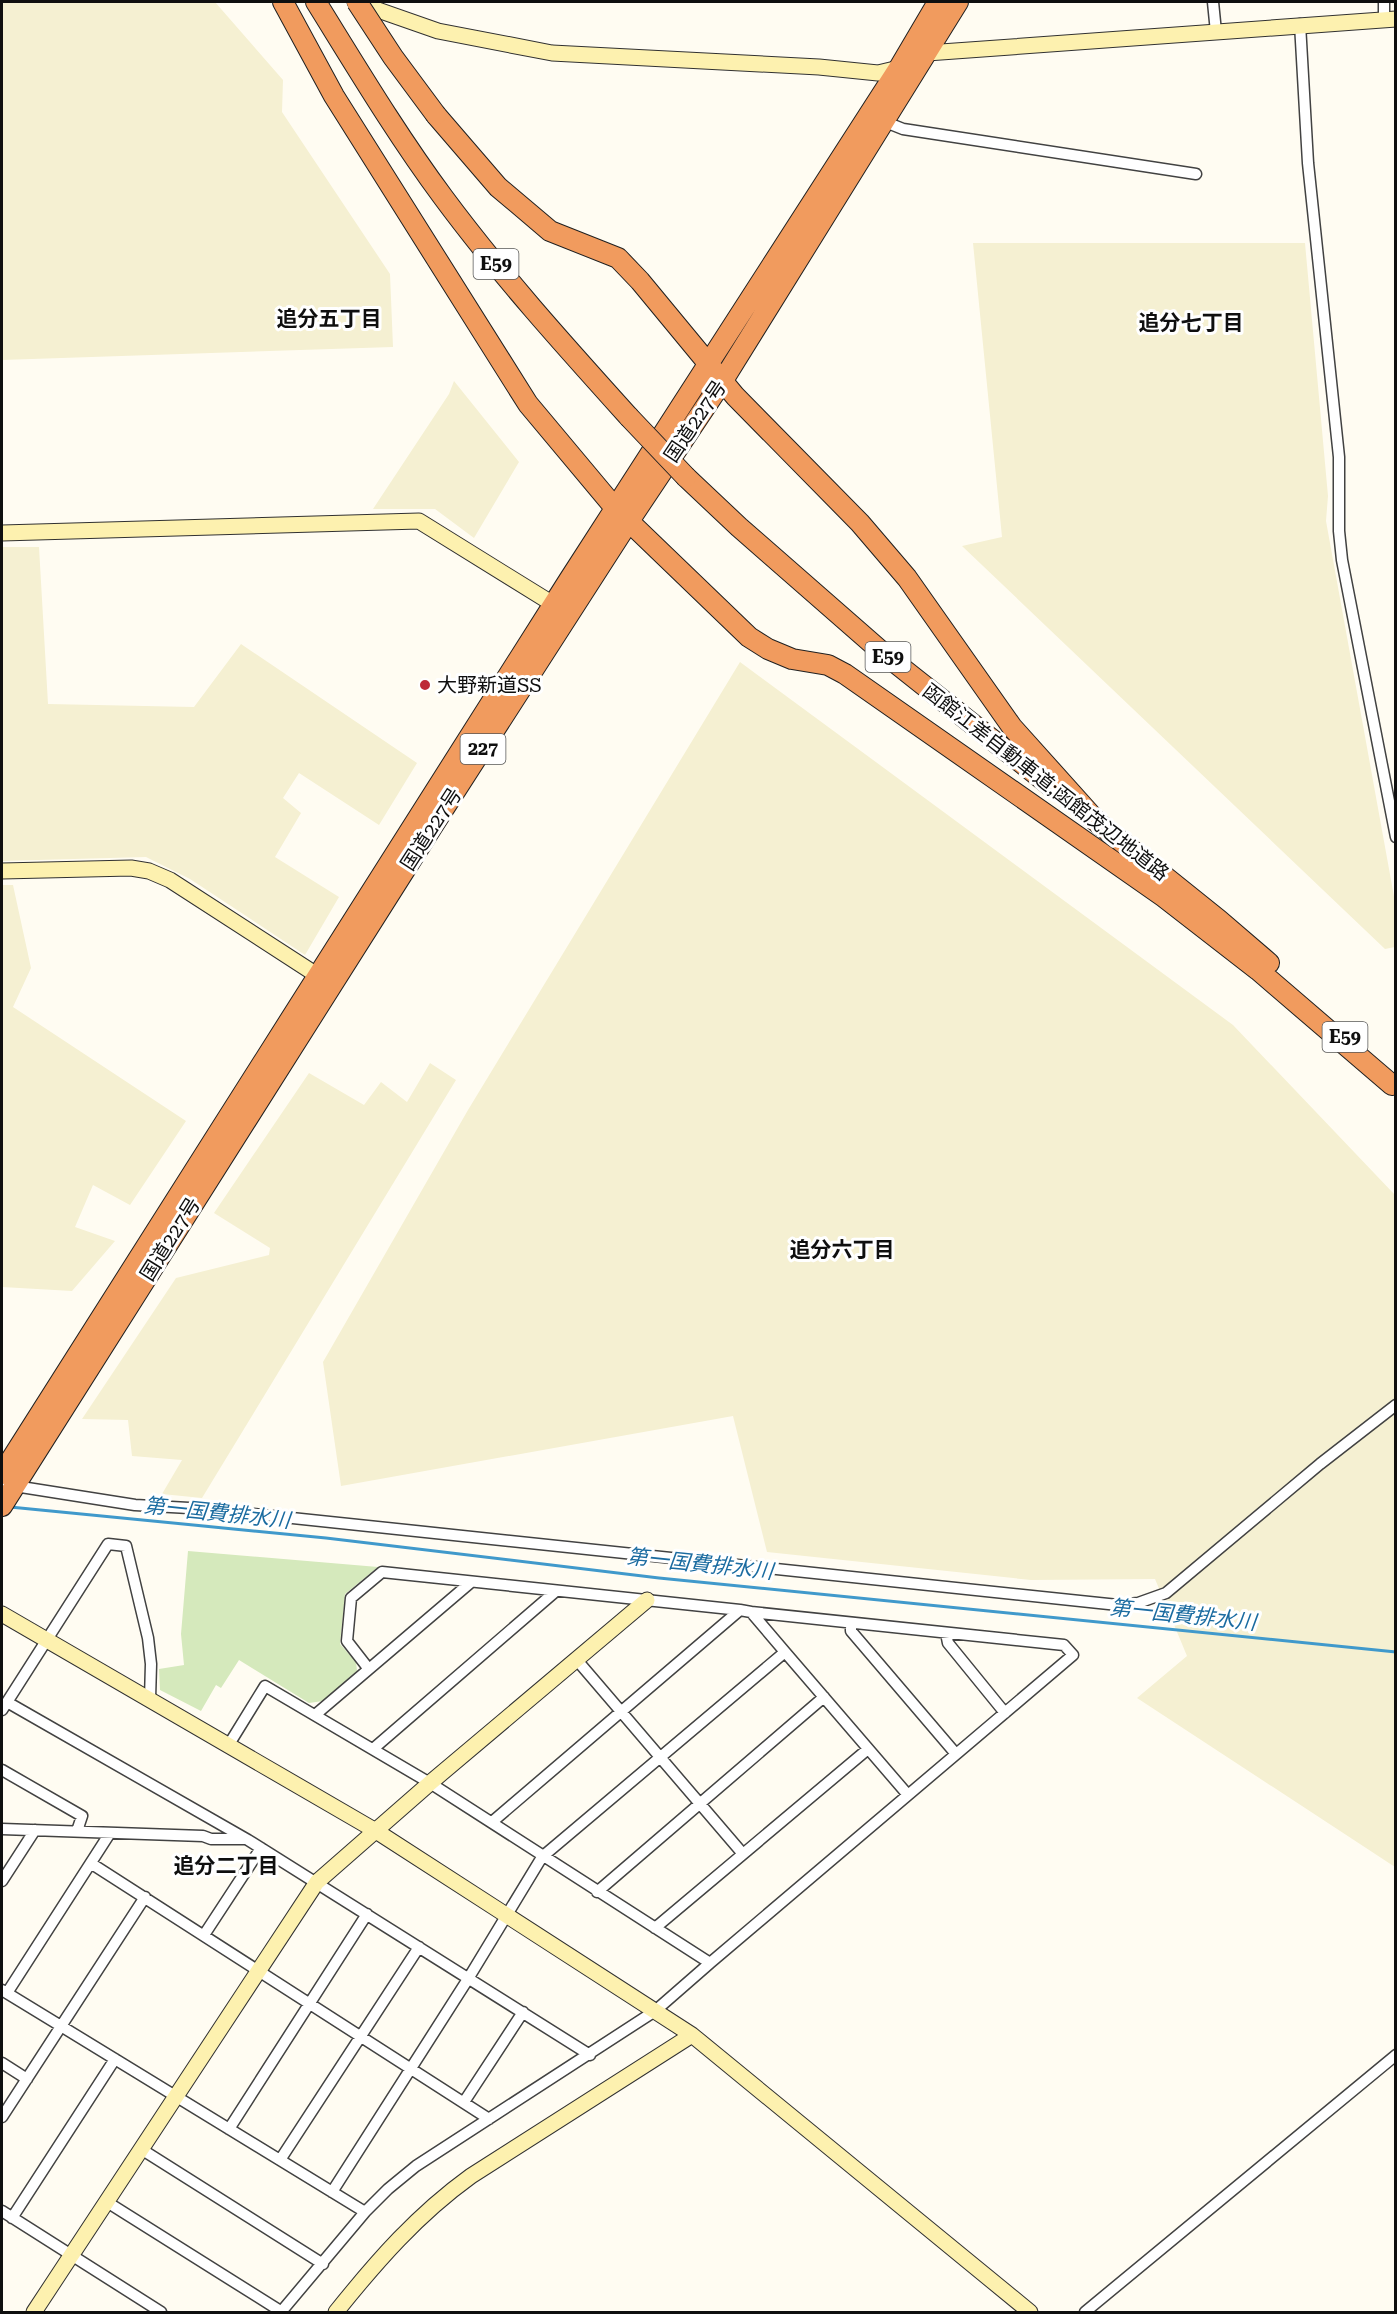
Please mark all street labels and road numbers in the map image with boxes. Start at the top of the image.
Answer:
road number: E59 [474,249,518,279]
street label: 国道227号 [659,375,731,467]
road number: E59 [866,642,910,672]
street label: 函館江差自動車道;函館茂辺地道路 [918,678,1174,886]
road number: 227 [460,734,506,764]
street label: 国道227号 [395,783,467,875]
road number: E59 [1322,1022,1368,1052]
street label: 国道227号 [135,1193,205,1285]

